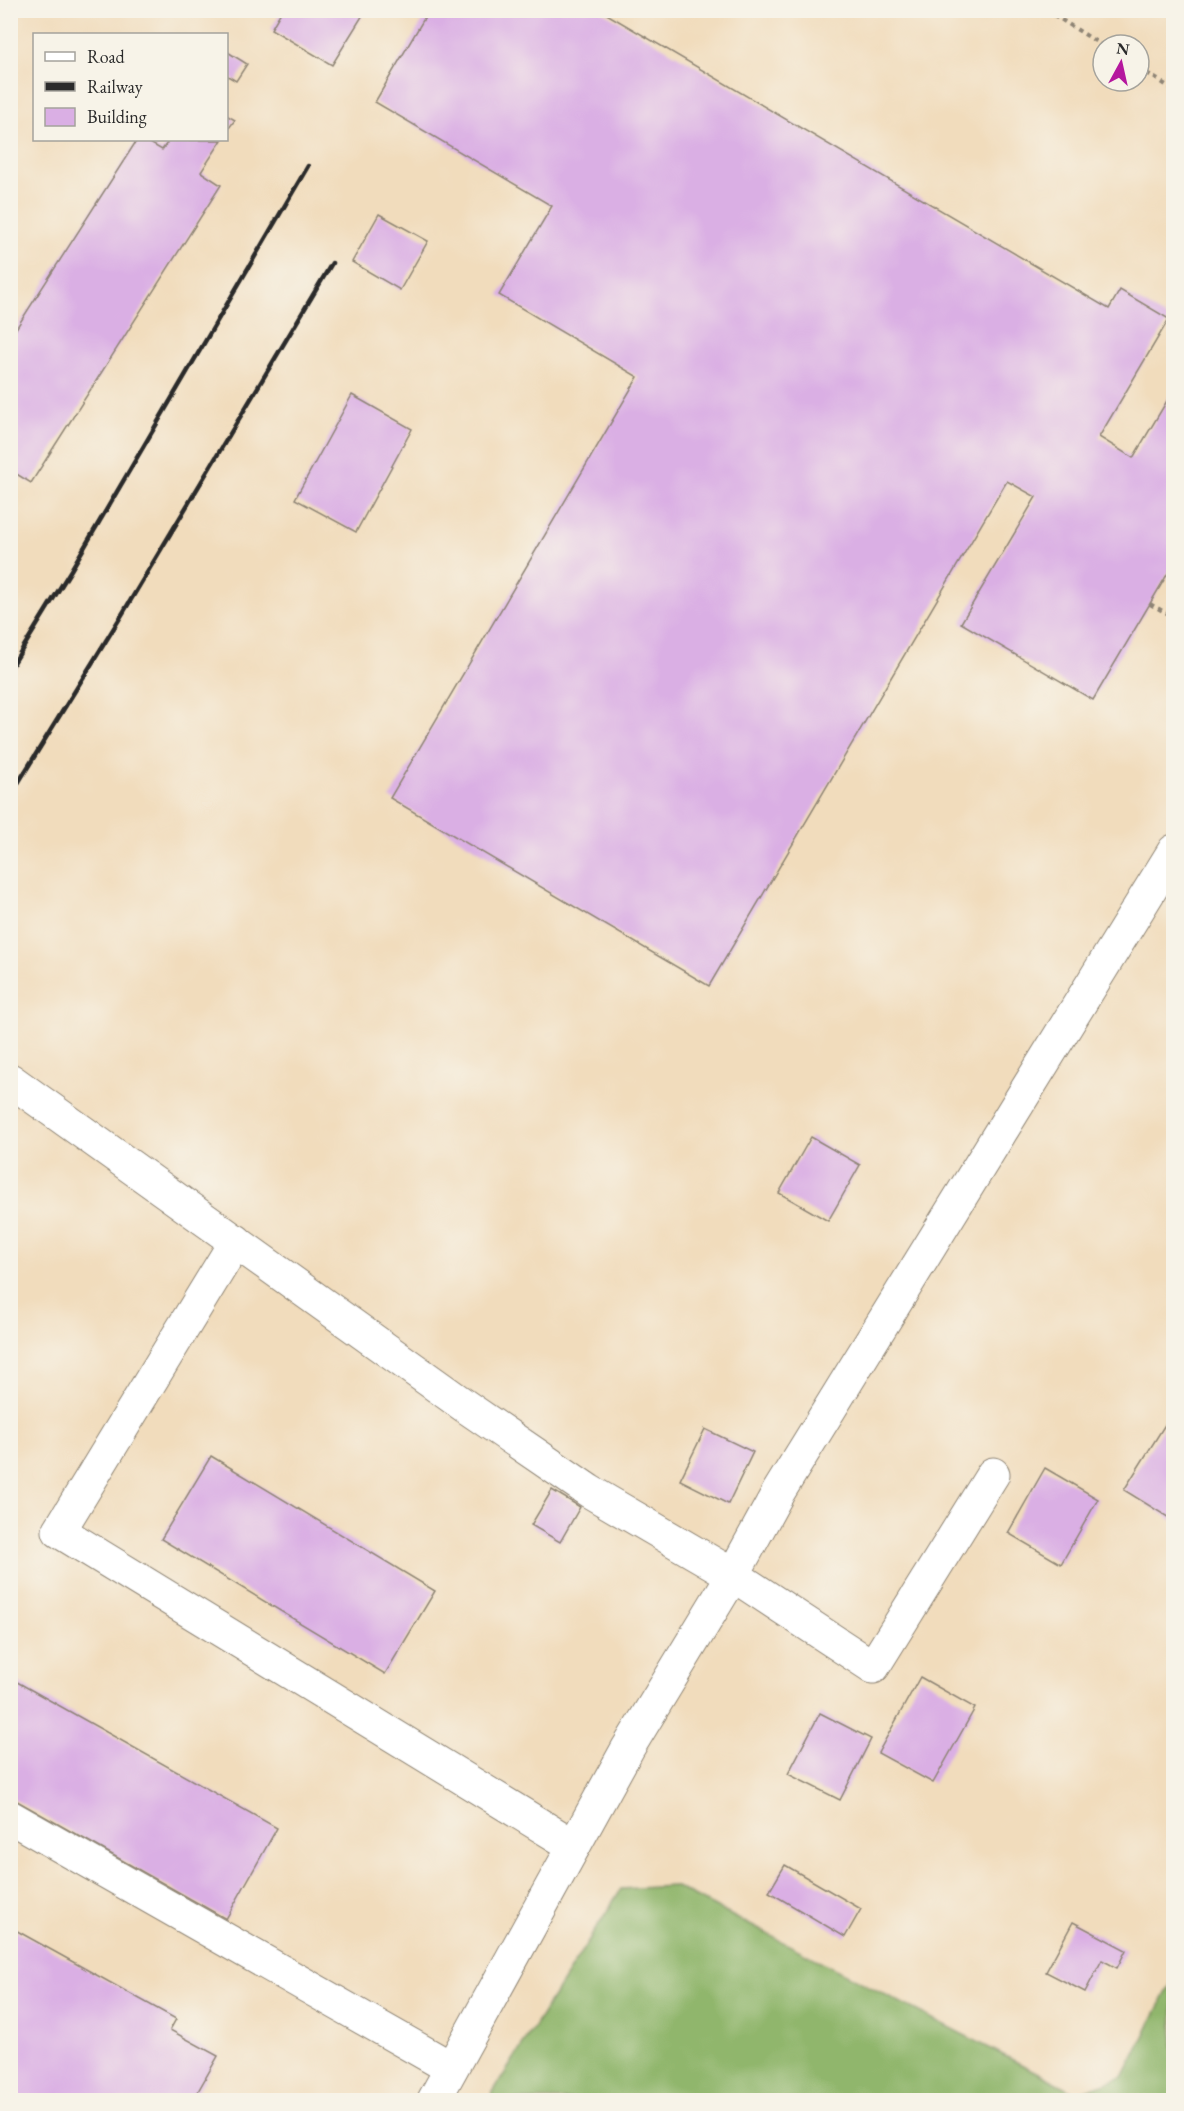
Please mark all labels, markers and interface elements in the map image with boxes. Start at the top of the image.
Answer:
legend [33,33,228,141]
north arrow [1091,33,1151,93]
text: N [1115,37,1131,60]
text: Road [87,45,126,68]
text: Railway [87,75,143,98]
text: Building [87,105,147,128]

